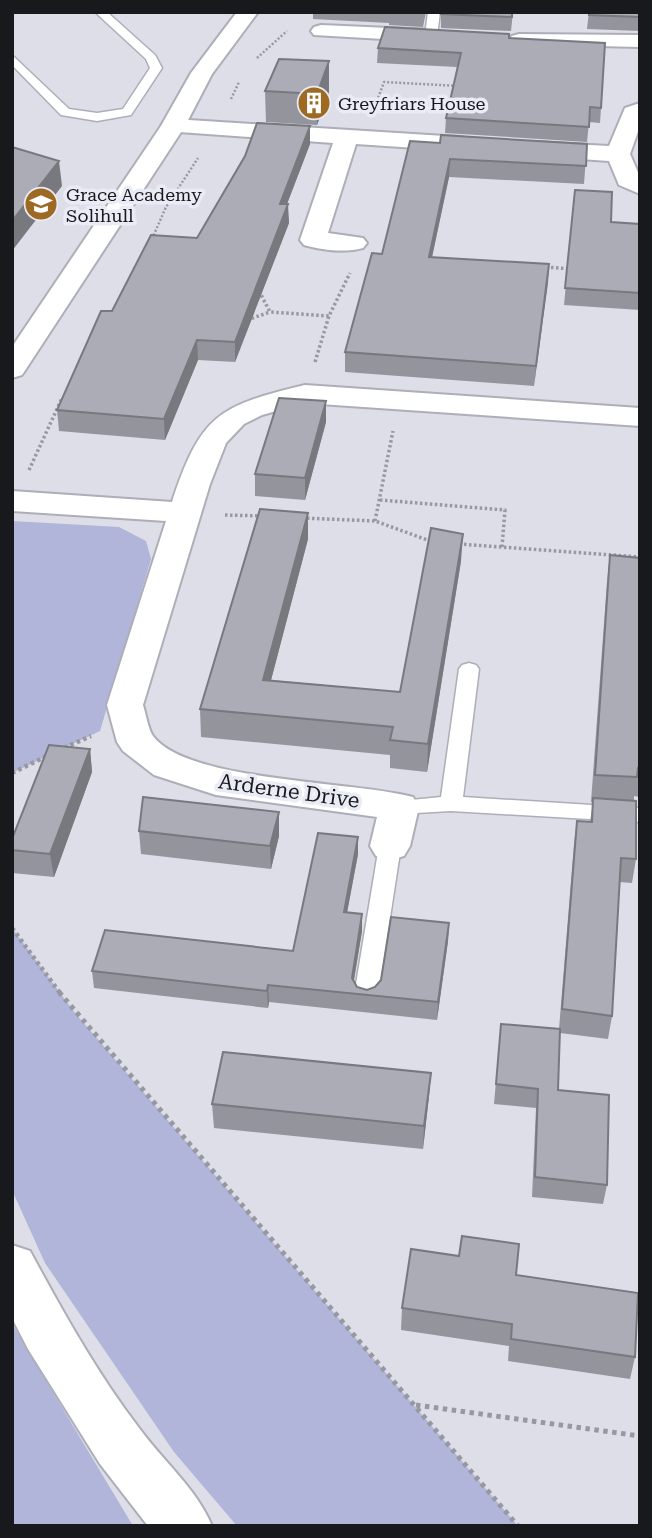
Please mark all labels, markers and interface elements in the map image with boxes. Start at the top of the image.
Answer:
building icon: Greyfriars House [295,84,333,122]
place label: Greyfriars House [338,93,486,114]
place label: Grace Academy Solihull [66,184,202,226]
school or university icon: Grace Academy Solihull [22,185,60,223]
street label: Arderne Drive [217,769,361,813]

